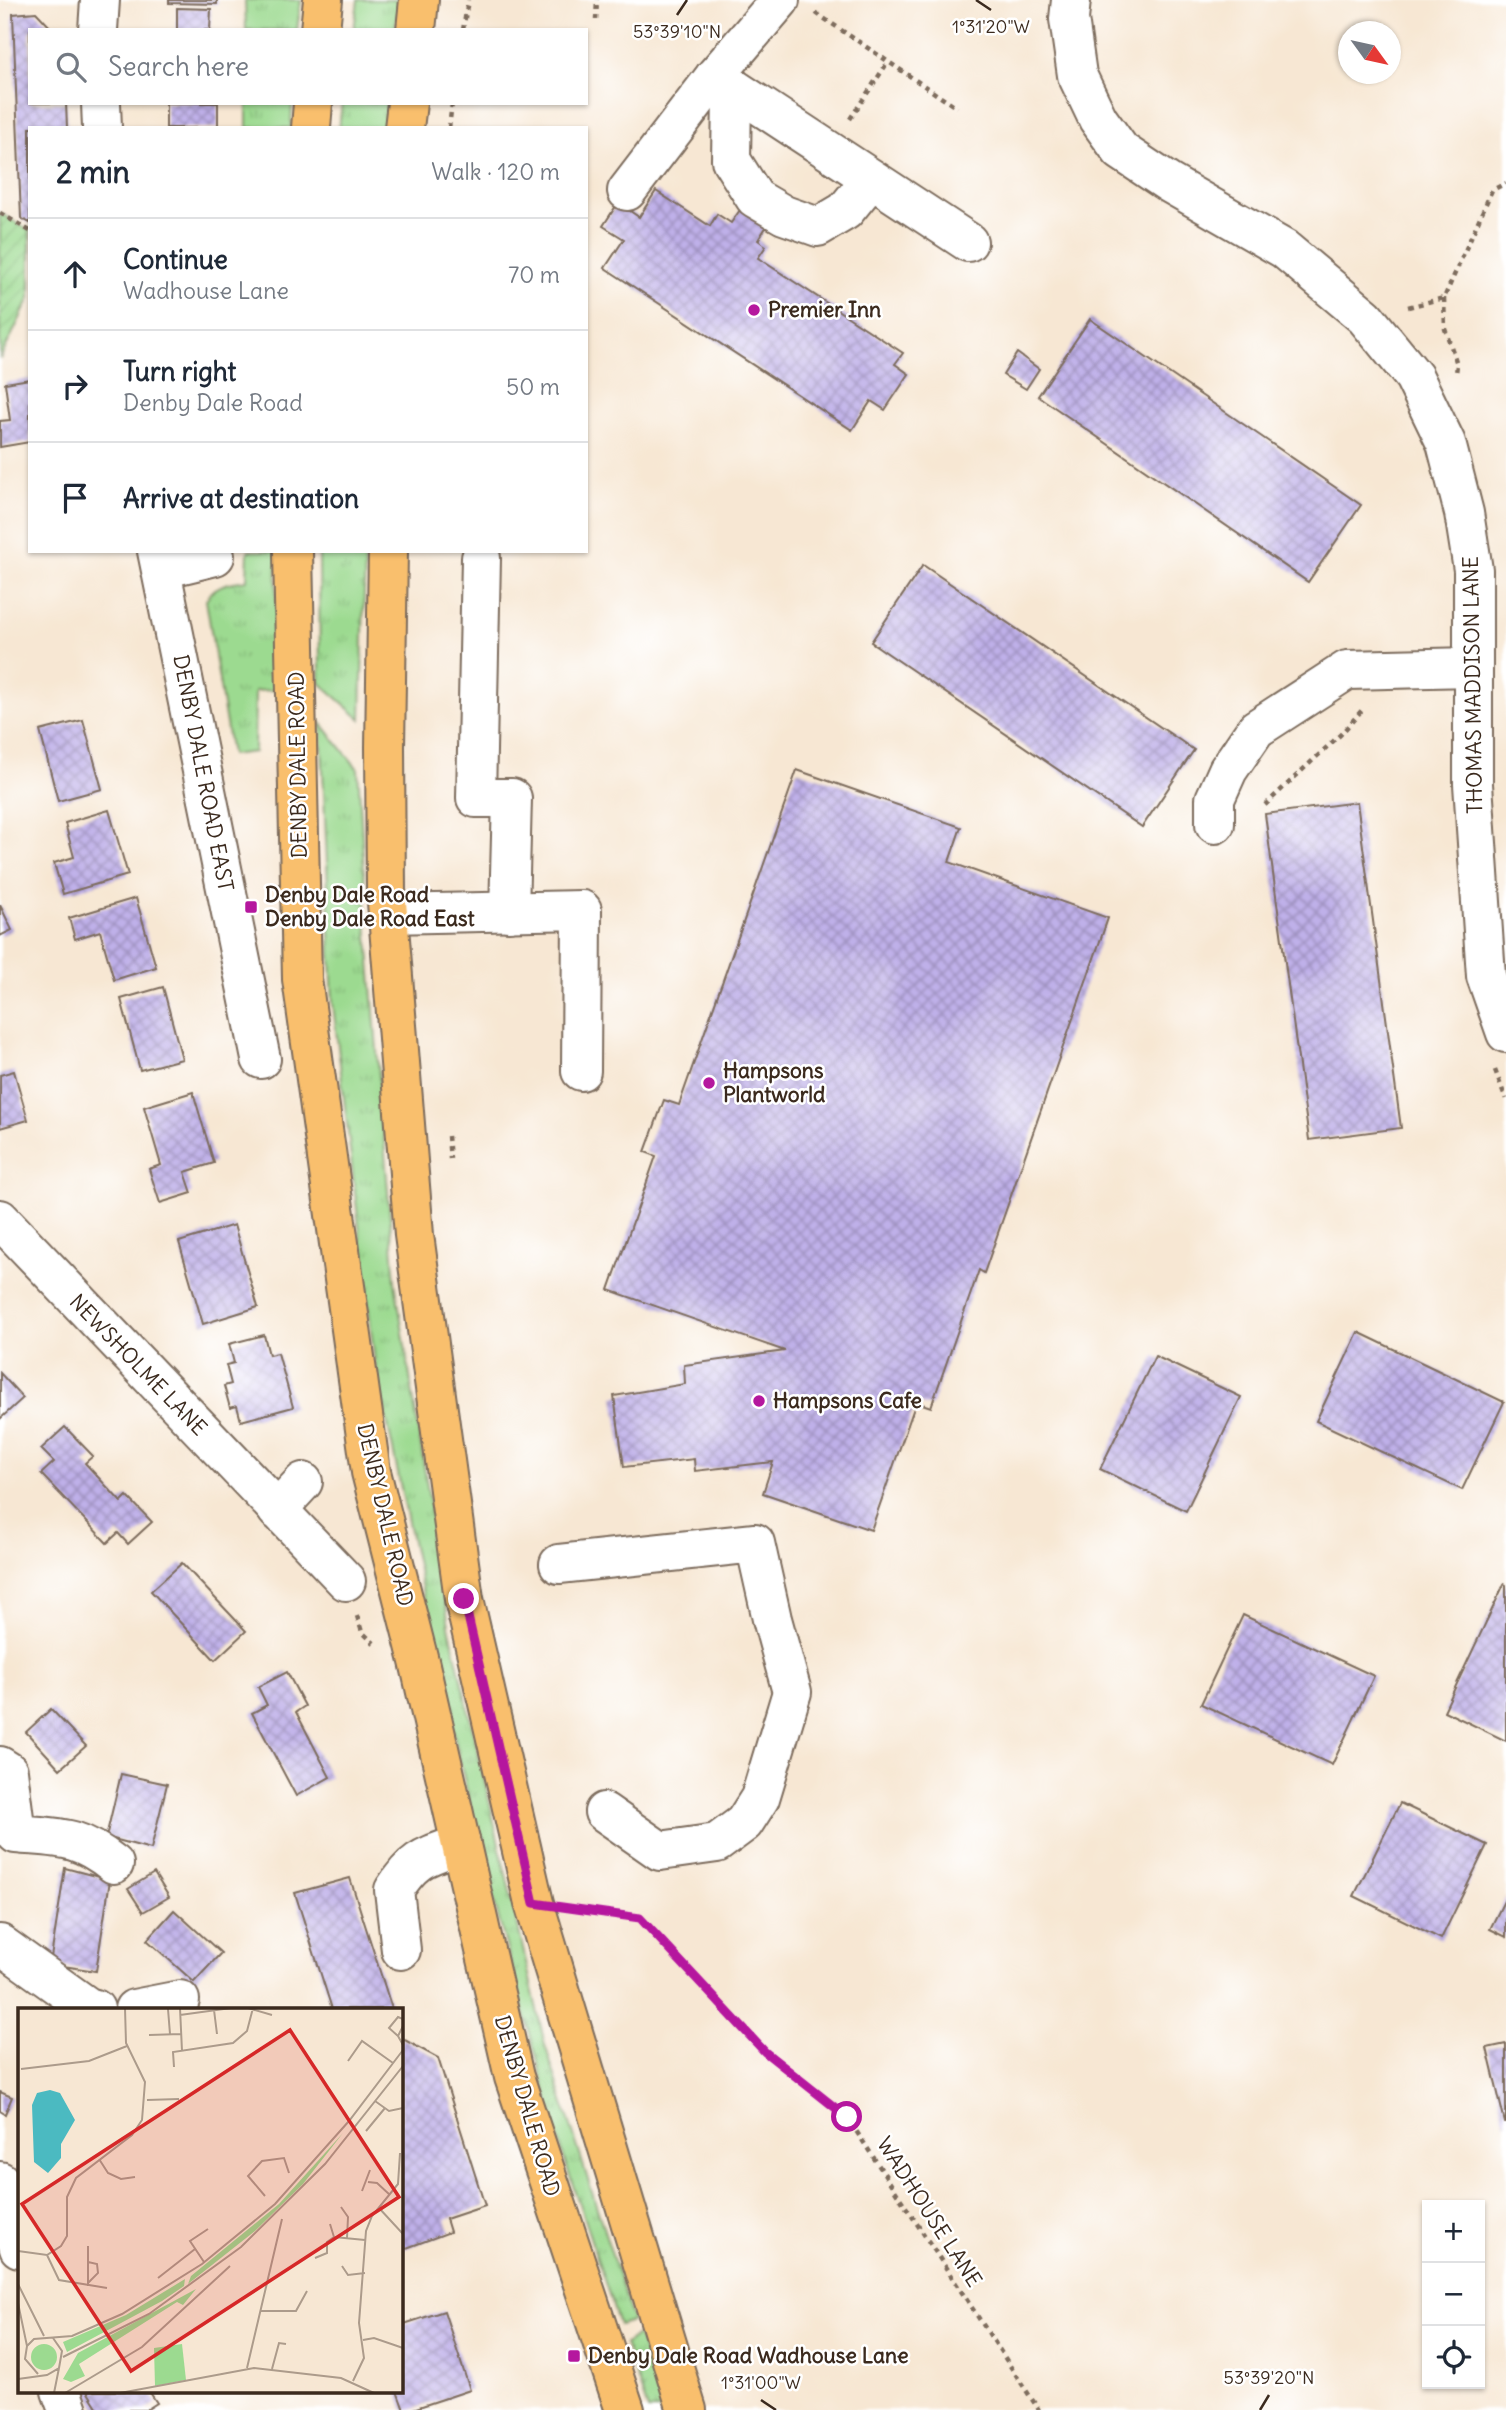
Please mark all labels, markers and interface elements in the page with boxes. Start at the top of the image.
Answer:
text: 1°31'20"W [952,15,1030,38]
text: 53°39'10"N [633,20,721,43]
north arrow [1338,21,1401,84]
search box [28,28,588,105]
icon: search [52,48,90,86]
text: Search here [108,50,249,83]
text: 2 min [56,153,130,191]
text: Walk · 120 m [431,157,560,186]
text: Continue [123,243,228,276]
icon: ahead [56,255,94,293]
text: 70 m [508,260,560,289]
text: Wadhouse Lane [123,276,289,305]
place label: Premier Inn [768,296,881,323]
marker: Premier Inn [746,302,762,318]
text: Turn right [123,355,236,388]
icon: right [56,367,94,405]
text: 50 m [506,372,560,401]
text: Denby Dale Road [123,388,303,417]
icon: arrive [56,479,94,517]
text: Arrive at destination [123,482,359,515]
street label: THOMAS MADDISON LANE [1457,556,1488,814]
street label: DENBY DALE ROAD EAST [167,652,240,893]
street label: DENBY DALE ROAD [282,671,313,859]
place label: Denby Dale Road Denby Dale Road East [265,881,476,932]
marker: Denby Dale Road Denby Dale Road East [243,899,259,915]
place label: Hampsons Plantworld [723,1057,826,1108]
marker: Hampsons Plantworld [701,1075,717,1091]
street label: NEWSHOLME LANE [64,1288,213,1441]
place label: Hampsons Cafe [773,1387,922,1414]
marker: Hampsons Cafe [751,1393,767,1409]
street label: DENBY DALE ROAD [351,1421,420,1609]
route end [448,1583,479,1614]
inset map [18,2008,402,2392]
street label: DENBY DALE ROAD [489,2012,566,2199]
route start [831,2101,862,2132]
street label: WADHOUSE LANE [871,2132,988,2292]
map controls [1422,2200,1485,2389]
button: + [1422,2200,1485,2263]
button: − [1422,2263,1485,2326]
button: locate [1422,2326,1485,2389]
place label: Denby Dale Road Wadhouse Lane [588,2342,908,2369]
marker: Denby Dale Road Wadhouse Lane [566,2348,582,2364]
text: 53°39'20"N [1224,2366,1314,2389]
text: 1°31'00"W [721,2371,801,2394]

